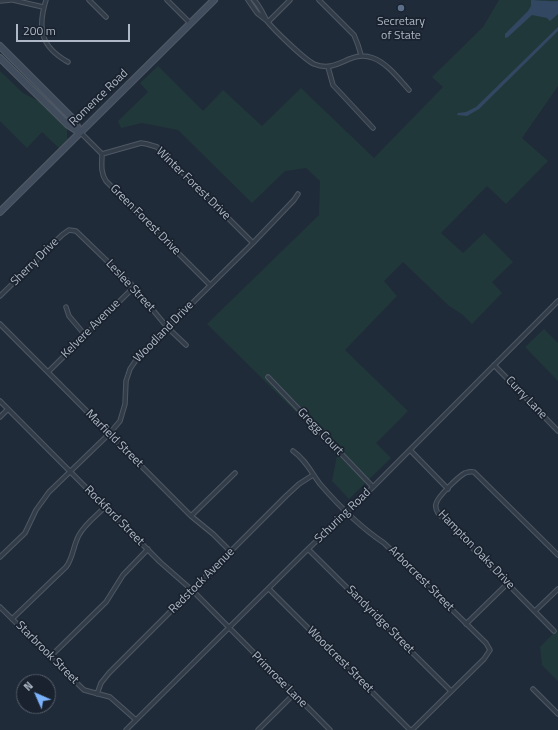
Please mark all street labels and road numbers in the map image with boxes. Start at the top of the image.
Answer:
street label: Romence Road [67,66,131,130]
street label: Winter Forest Drive [153,145,233,223]
street label: Green Forest Drive [107,182,183,258]
street label: Sherry Drive [8,235,62,289]
street label: Leslee Street [102,257,158,315]
street label: Kelvere Avenue [59,297,123,361]
street label: Woodland Drive [131,298,197,366]
street label: Curry Lane [502,374,550,422]
street label: Gregg Court [294,405,346,459]
street label: Marfield Street [82,407,146,471]
street label: Rockford Street [81,483,147,549]
street label: Schuring Road [312,486,374,546]
street label: Hampton Oaks Drive [435,508,517,592]
street label: Arborcrest Street [385,543,457,615]
street label: Redstock Avenue [166,545,238,617]
street label: Sandyridge Street [343,583,417,657]
street label: Starbrook Street [13,619,81,687]
street label: Woodcrest Street [304,624,376,696]
street label: Primrose Lane [248,649,310,711]

